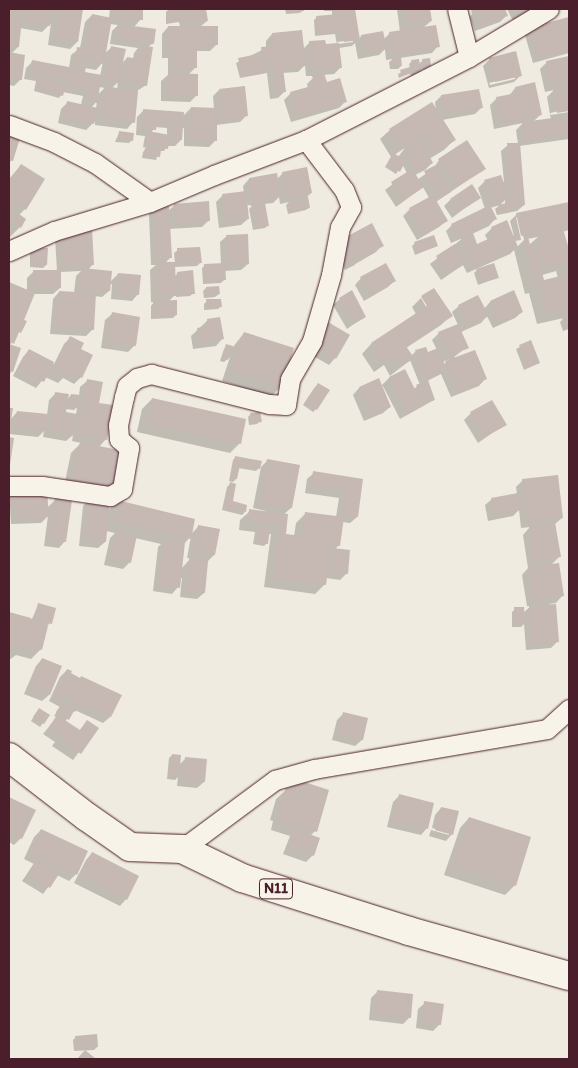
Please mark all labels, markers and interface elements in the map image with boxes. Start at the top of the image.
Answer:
road number: N11 [258,876,294,902]

